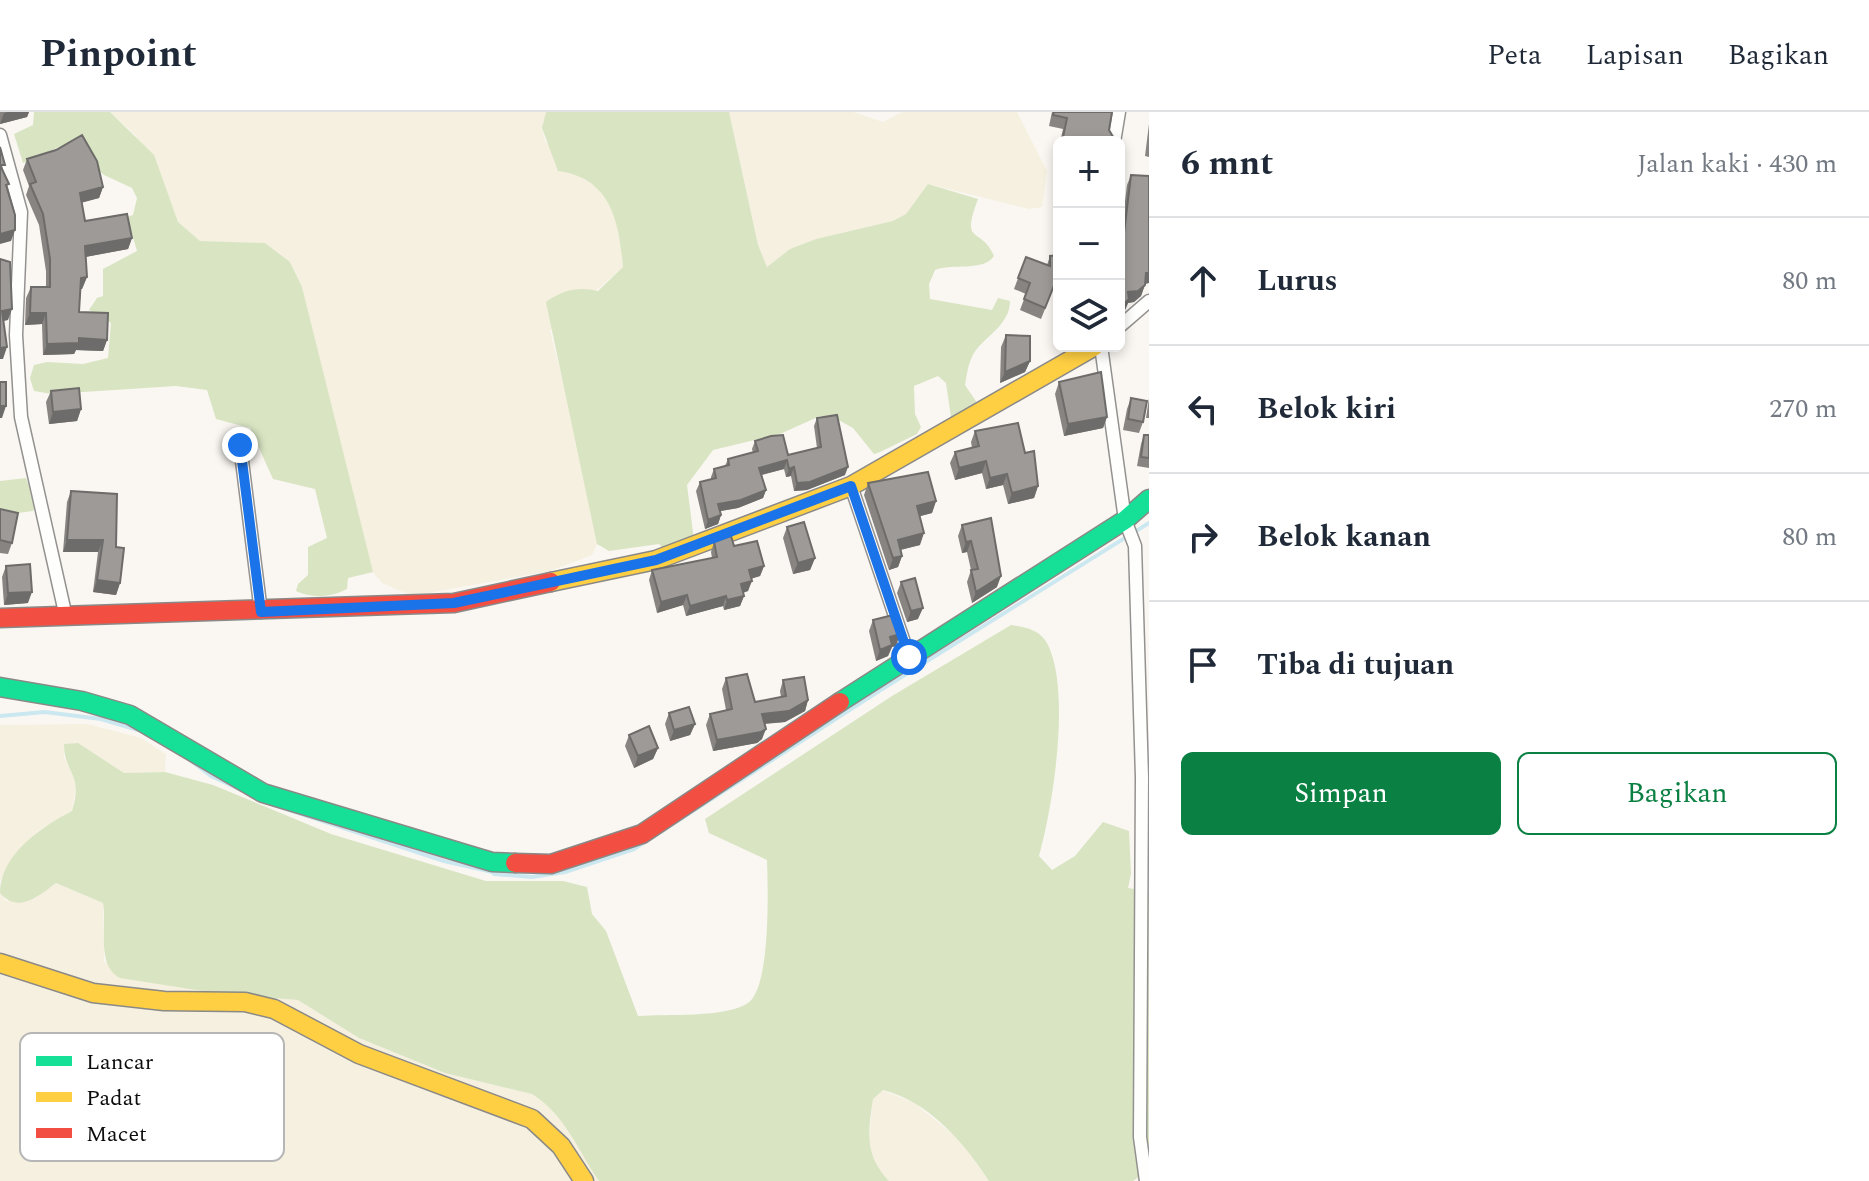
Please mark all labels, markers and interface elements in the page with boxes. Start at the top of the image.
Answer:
text: Pinpoint [40,26,197,84]
text: Peta [1487,34,1542,77]
text: Lapisan [1586,34,1684,77]
text: Bagikan [1728,34,1829,77]
map controls [1053,136,1125,352]
button: + [1053,136,1125,208]
text: 6 mnt [1181,138,1273,190]
text: Jalan kaki · 430 m [1637,144,1837,184]
button: − [1053,208,1125,280]
text: Lurus [1257,258,1338,304]
icon: ahead [1181,259,1225,303]
text: 80 m [1782,261,1837,301]
button: layers [1053,280,1125,352]
text: Belok kiri [1257,386,1396,432]
icon: left [1181,387,1225,431]
text: 270 m [1769,389,1837,429]
route end [222,427,258,463]
text: Belok kanan [1257,514,1431,560]
icon: right [1181,515,1225,559]
text: 80 m [1782,517,1837,557]
route start [891,639,927,675]
text: Tiba di tujuan [1257,642,1454,688]
icon: arrive [1181,643,1225,687]
button: Simpan [1181,752,1501,835]
button: Bagikan [1517,752,1837,835]
legend [20,1033,284,1161]
text: Lancar [86,1046,154,1079]
text: Padat [86,1082,141,1115]
text: Macet [86,1118,147,1151]

